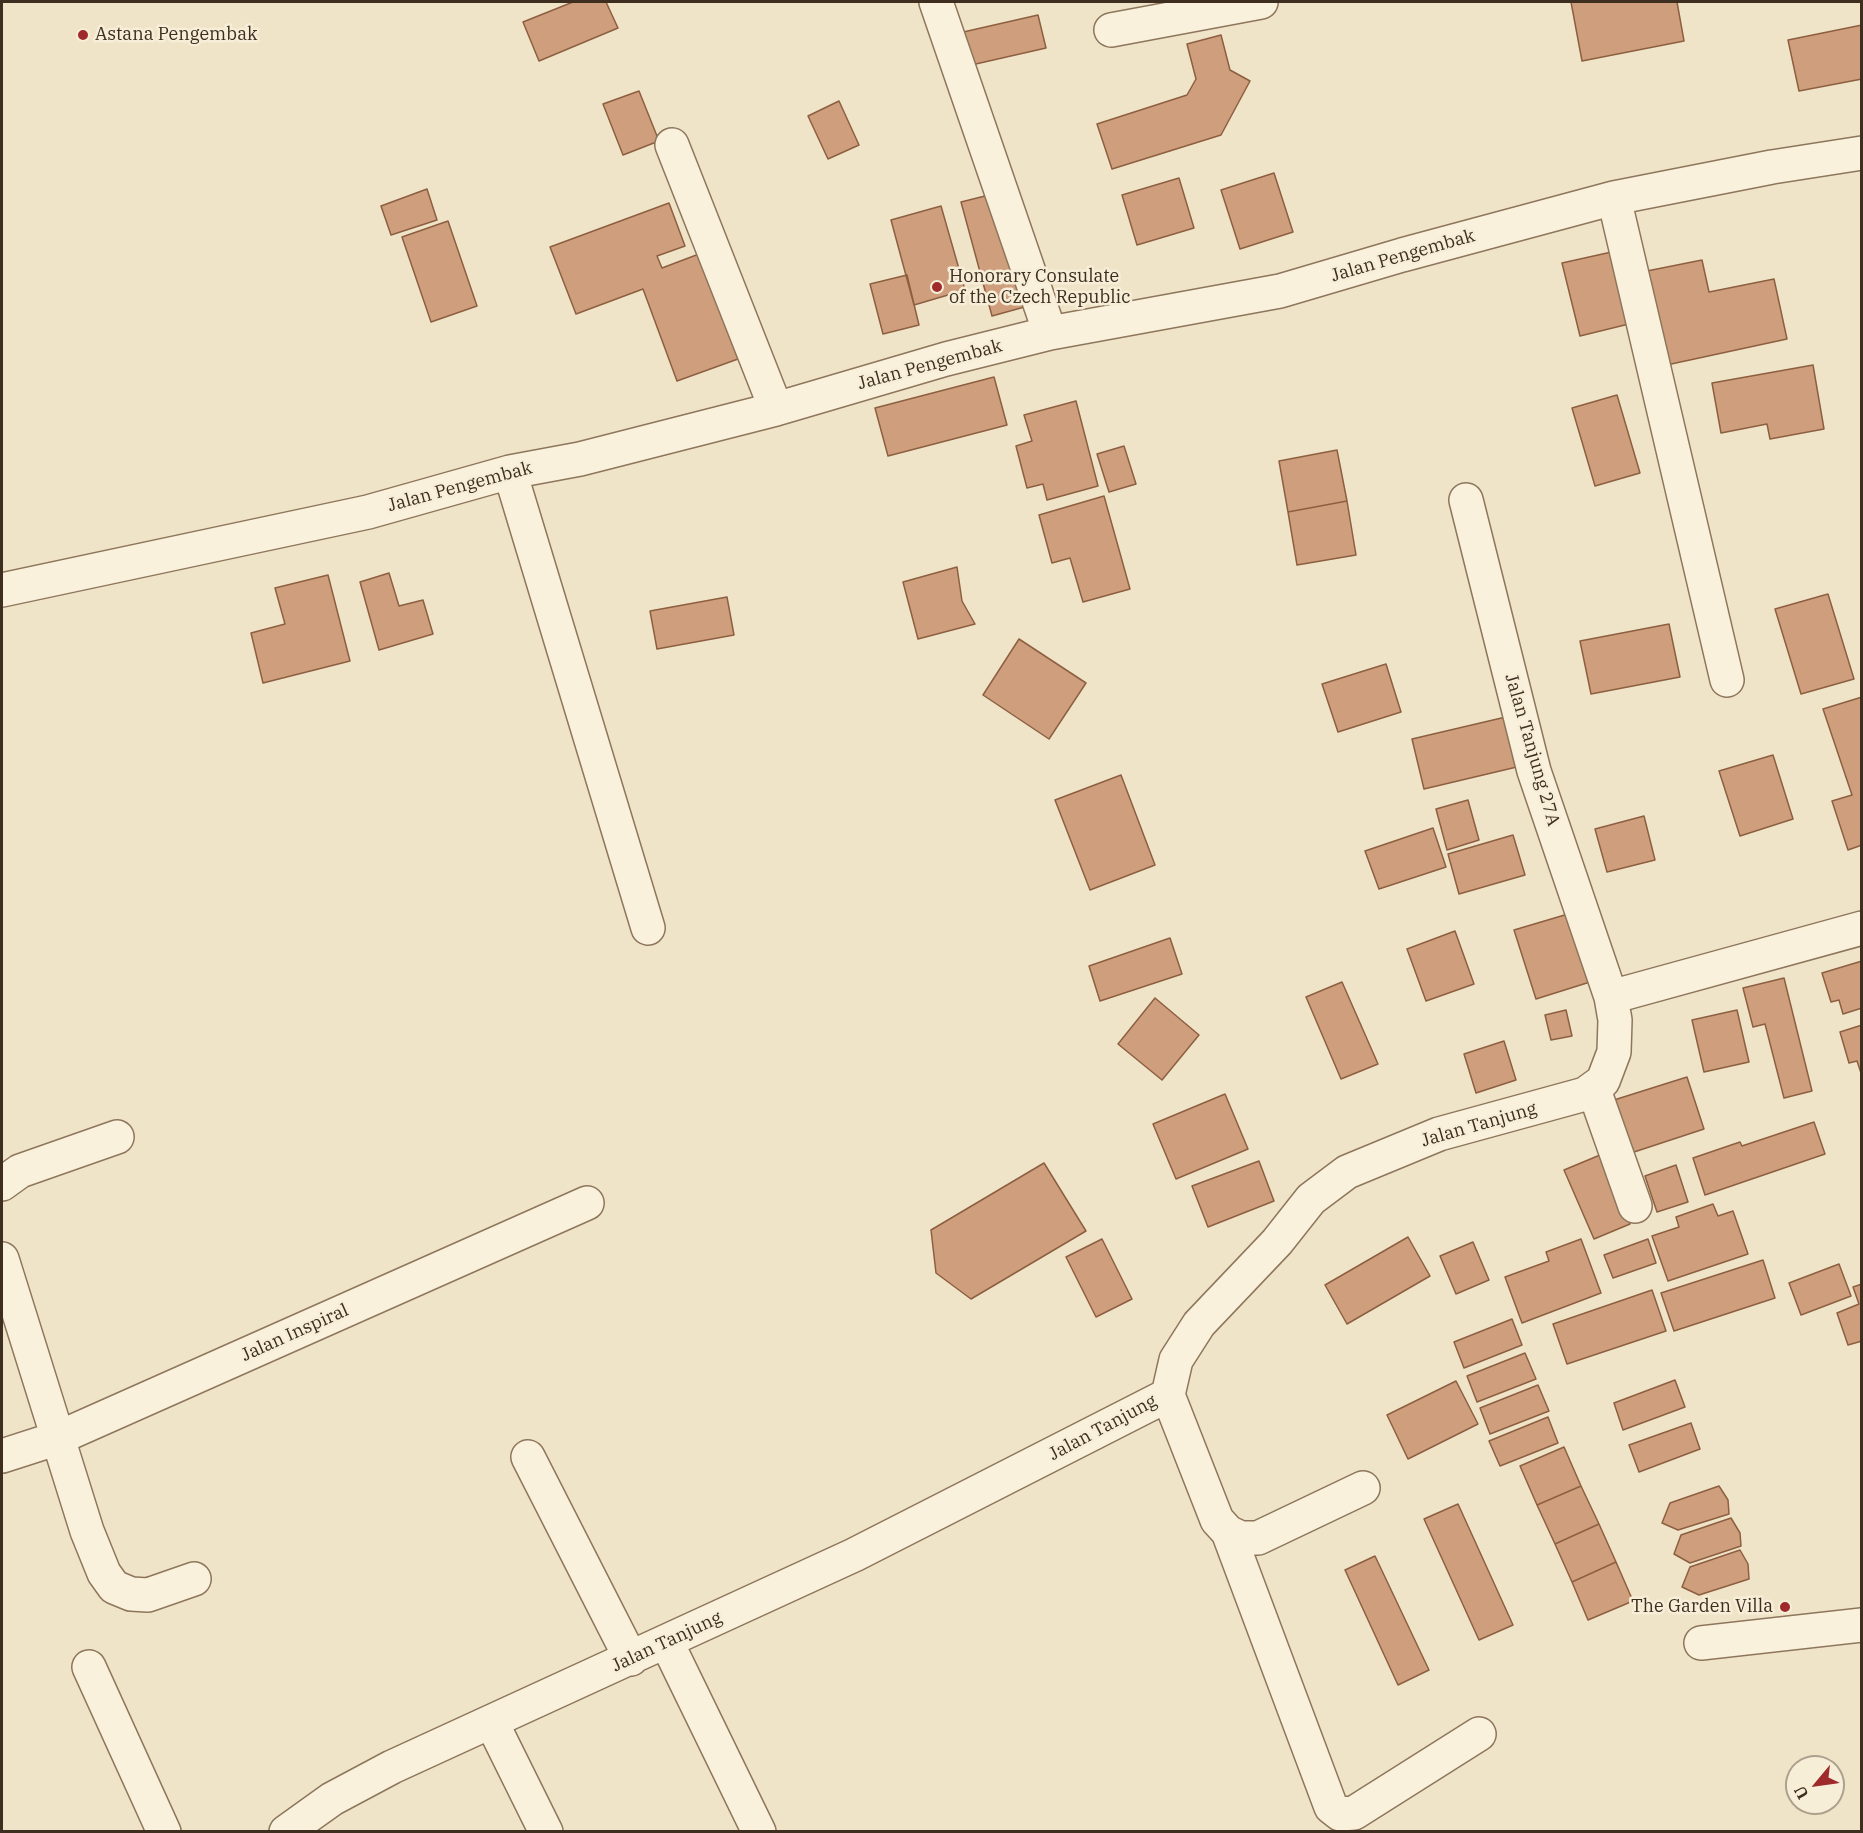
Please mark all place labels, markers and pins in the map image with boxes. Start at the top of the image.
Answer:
place label: Astana Pengembak [95,24,258,46]
marker: Astana Pengembak [76,28,90,42]
place label: Honorary Consulate of the Czech Republic [949,266,1131,308]
marker: Honorary Consulate of the Czech Republic [930,280,944,294]
place label: The Garden Villa [1631,1596,1773,1618]
marker: The Garden Villa [1778,1600,1792,1614]

